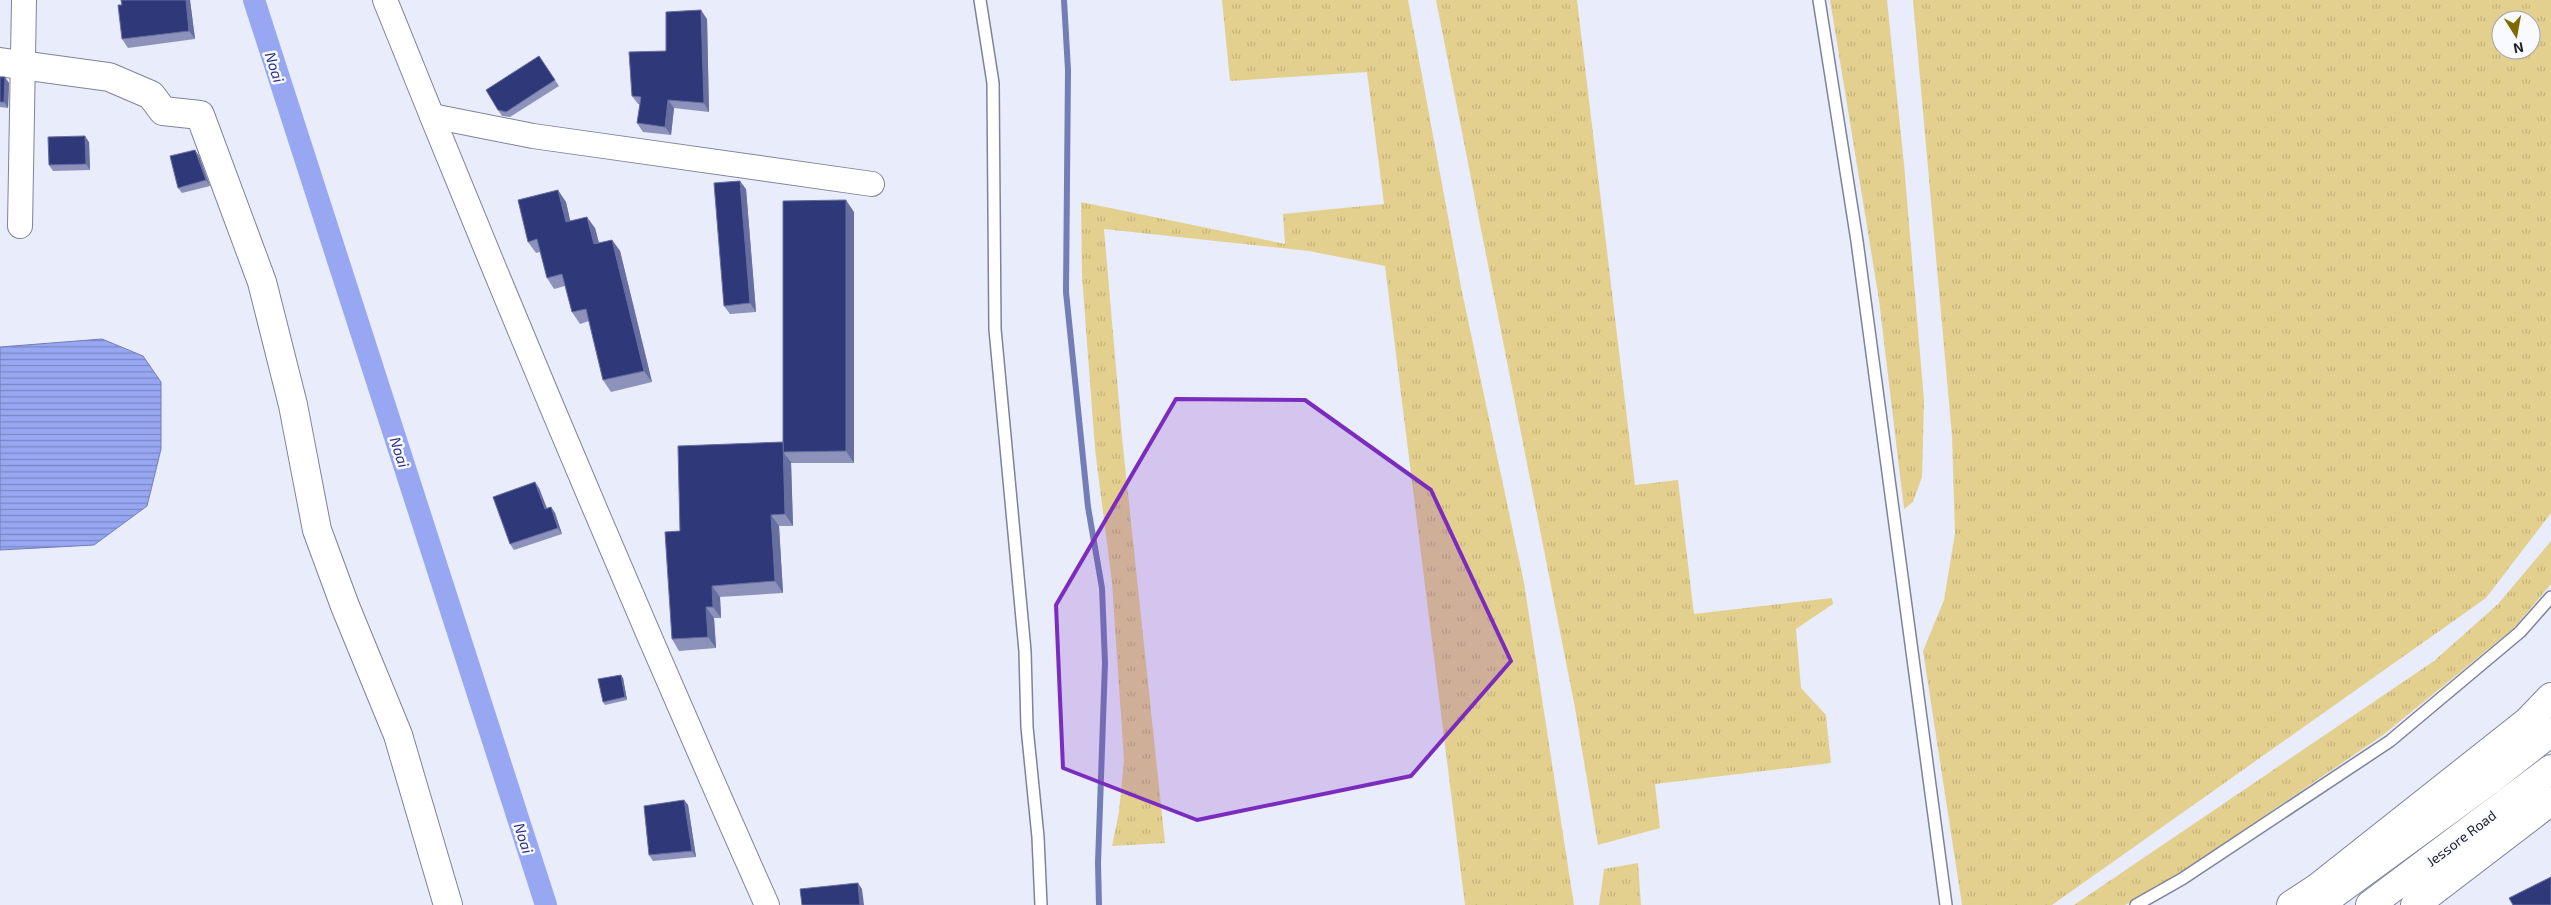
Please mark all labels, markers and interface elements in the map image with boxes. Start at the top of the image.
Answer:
north arrow [2491,10,2541,60]
text: N [2512,39,2525,58]
water label: Noai [262,49,288,85]
water label: Noai [387,434,413,470]
street label: Jessore Road [2423,806,2499,870]
water label: Noai [511,820,537,856]

